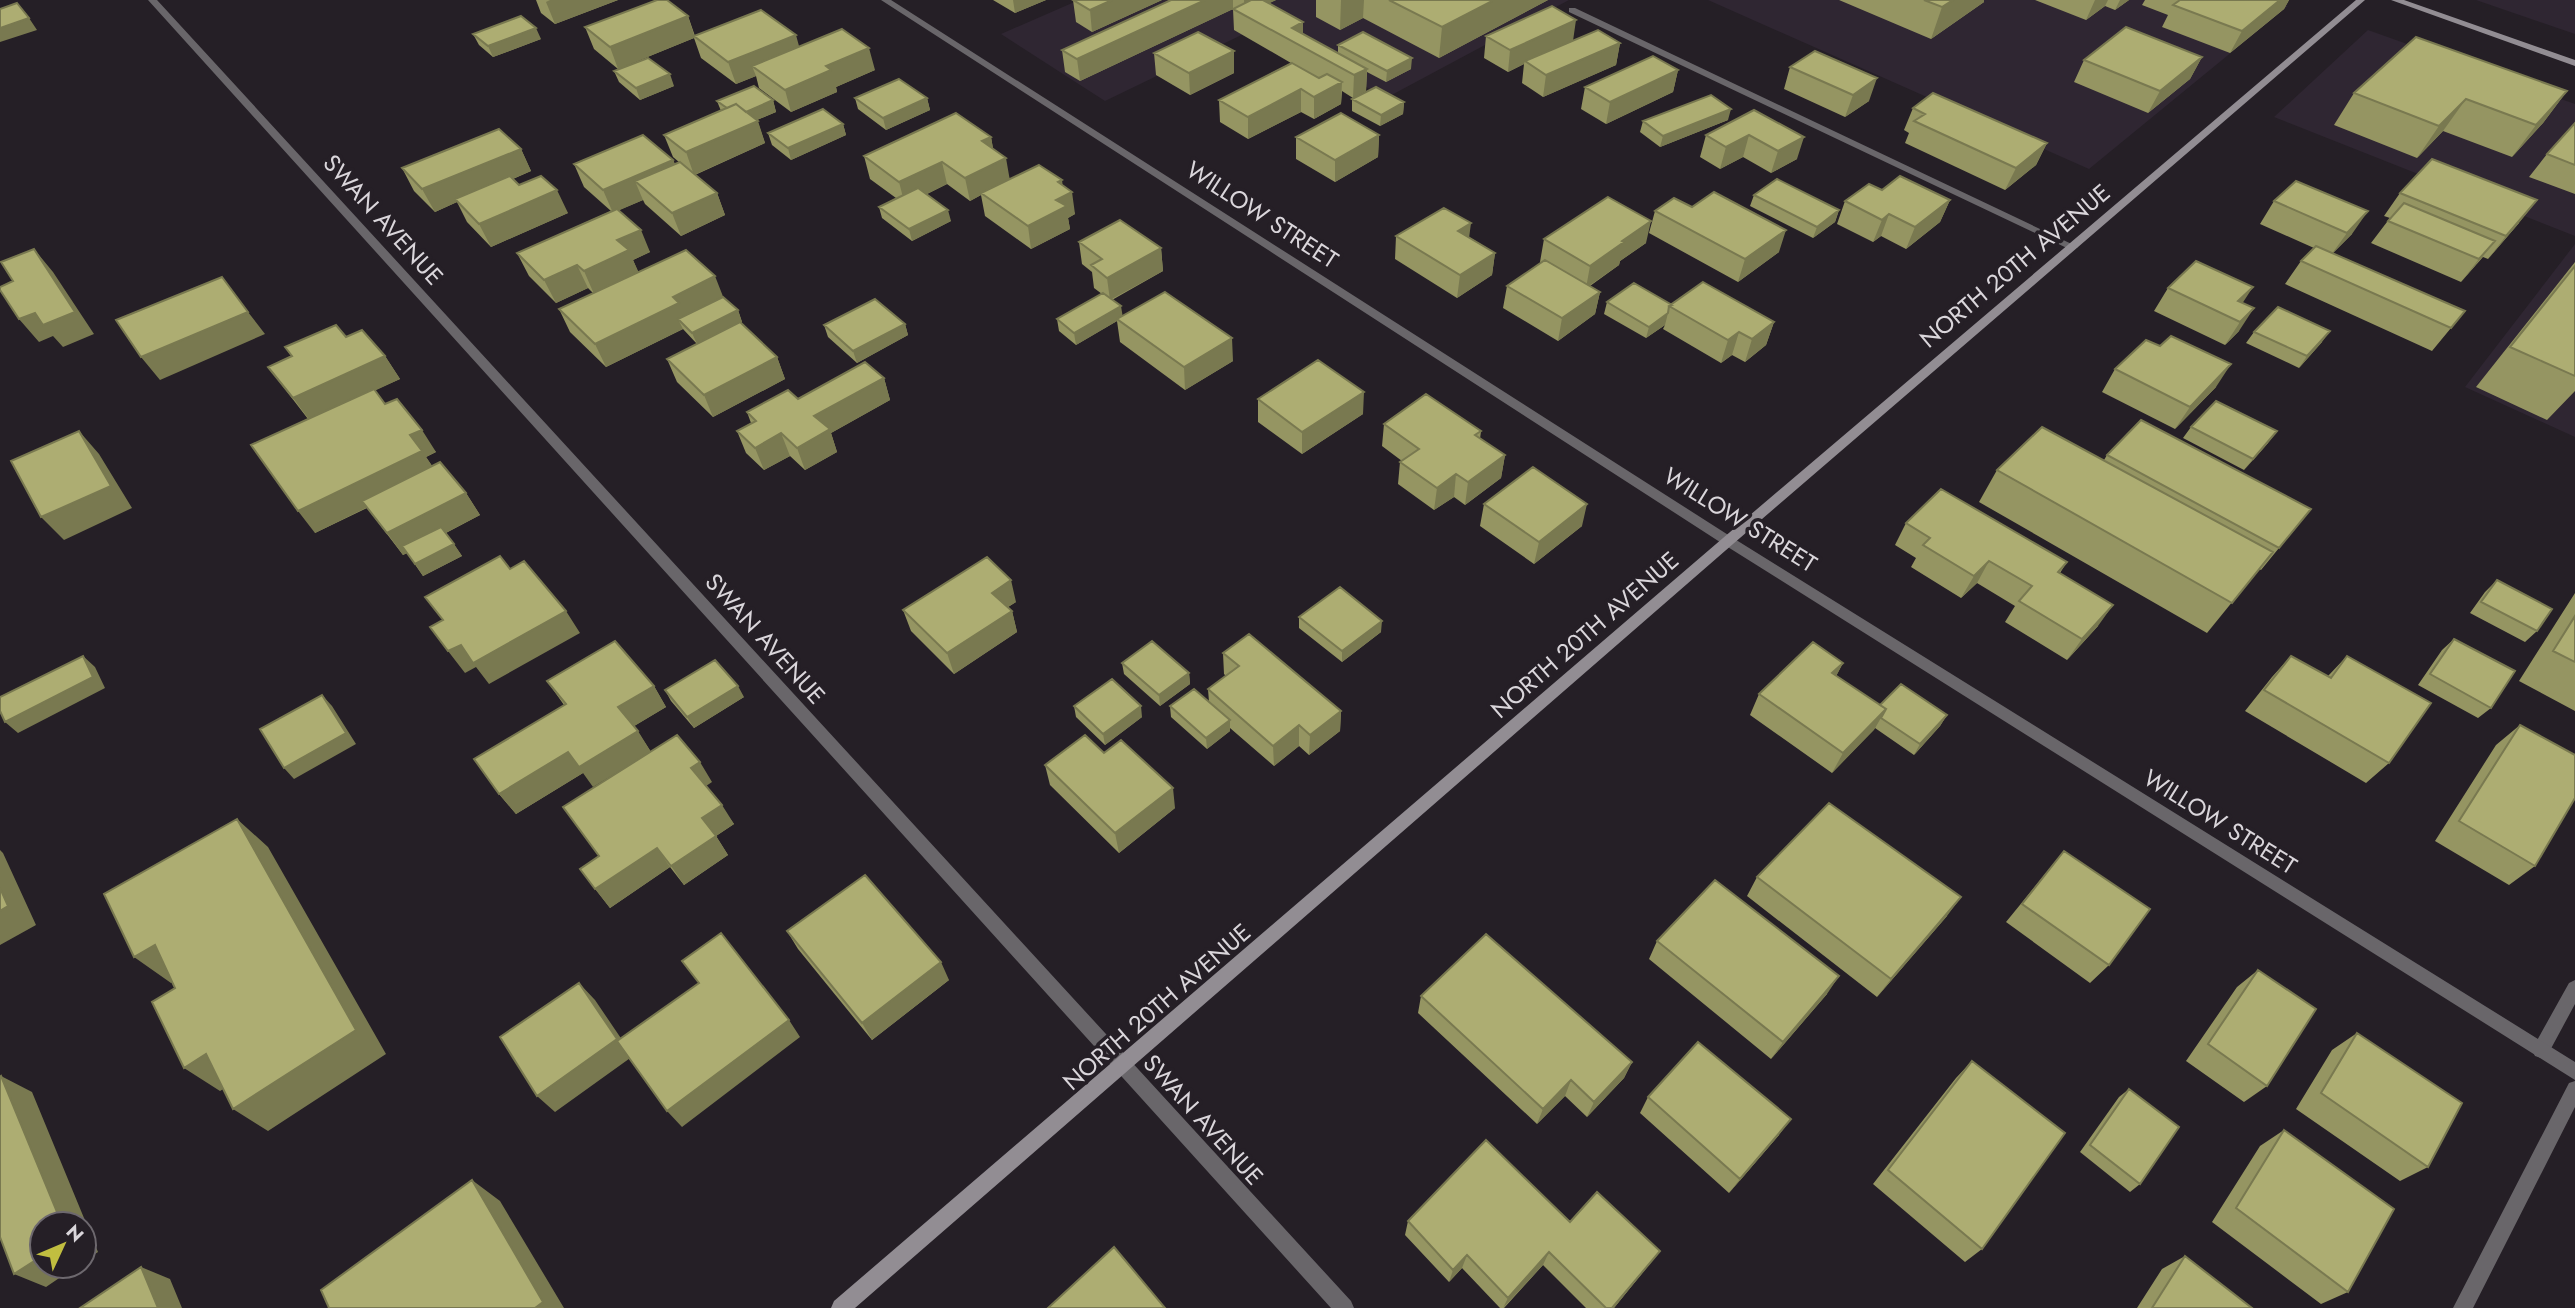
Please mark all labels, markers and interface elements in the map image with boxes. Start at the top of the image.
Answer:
street label: SWAN AVENUE [315,146,452,293]
street label: WILLOW STREET [1179,152,1345,277]
street label: NORTH 20TH AVENUE [1912,175,2118,356]
street label: WILLOW STREET [1657,458,1824,581]
street label: NORTH 20TH AVENUE [1483,543,1686,726]
street label: SWAN AVENUE [697,565,834,712]
street label: WILLOW STREET [2137,760,2304,883]
street label: NORTH 20TH AVENUE [1055,915,1258,1098]
street label: SWAN AVENUE [1135,1046,1272,1193]
north arrow [28,1210,98,1280]
text: N [60,1219,90,1248]

